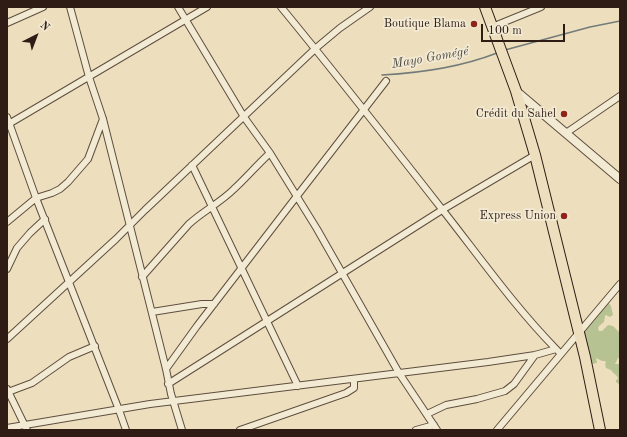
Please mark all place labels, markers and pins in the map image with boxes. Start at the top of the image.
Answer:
place label: Boutique Blama [384,17,466,31]
marker: Boutique Blama [469,19,479,29]
place label: Crédit du Sahel [476,107,556,121]
marker: Crédit du Sahel [559,109,569,119]
place label: Express Union [480,209,556,223]
marker: Express Union [559,211,569,221]

